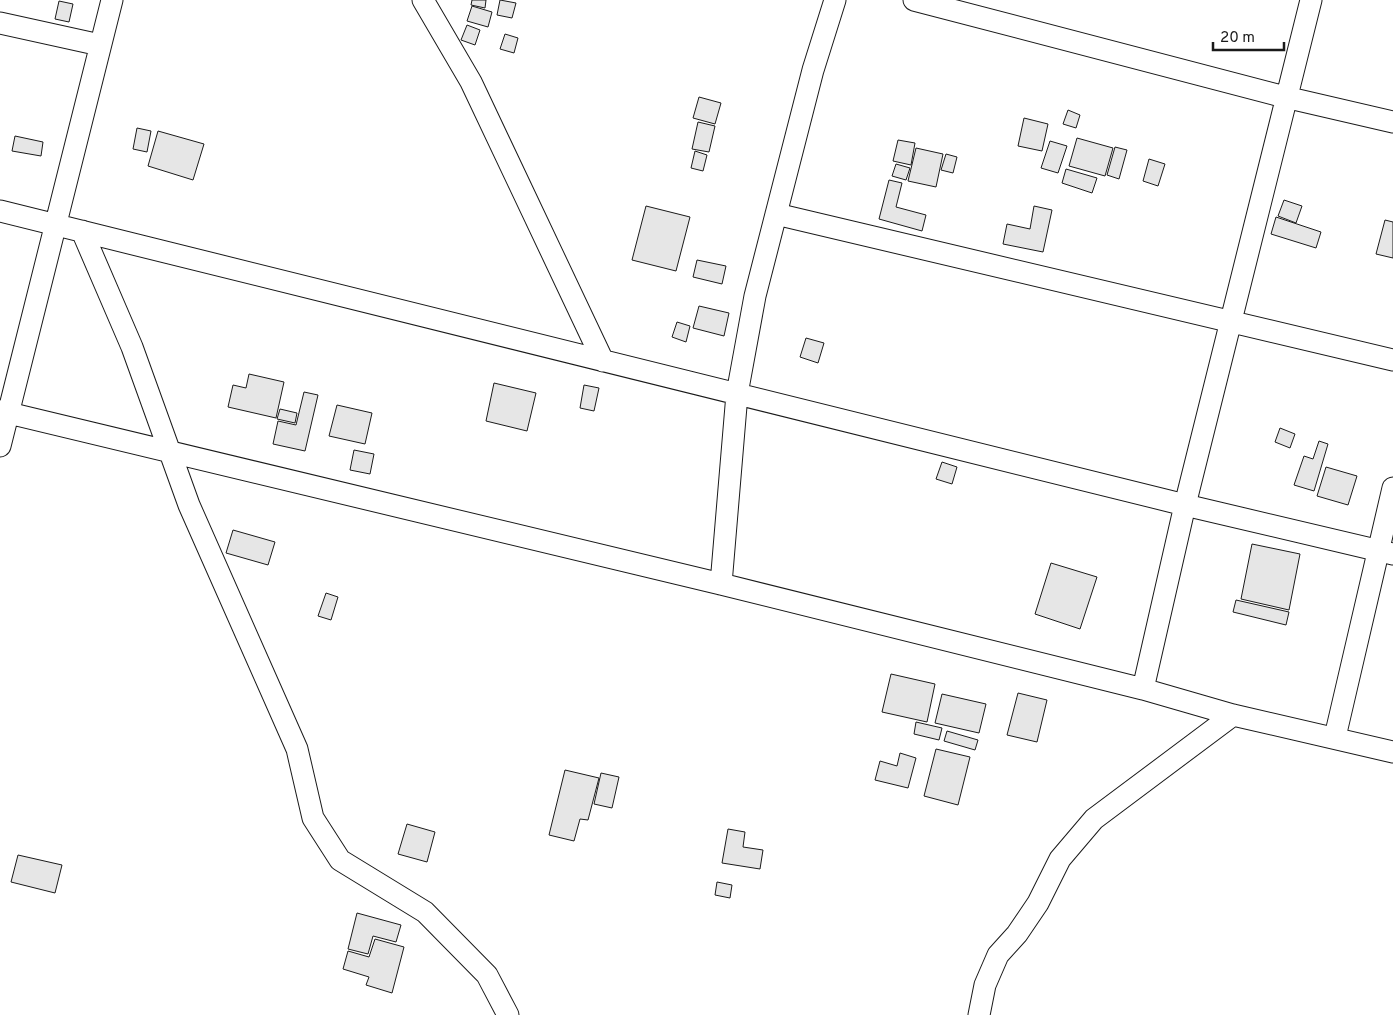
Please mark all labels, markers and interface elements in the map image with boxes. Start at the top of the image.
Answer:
scale bar [1213,20,1284,52]
text: 20 m [1220,29,1255,48]

